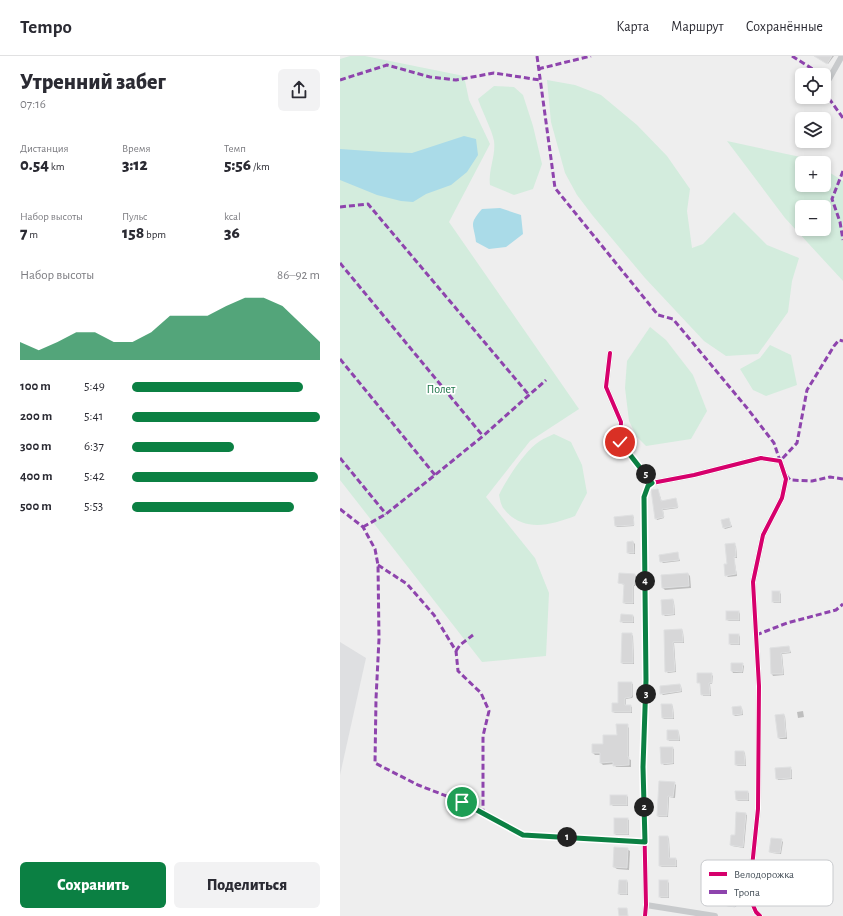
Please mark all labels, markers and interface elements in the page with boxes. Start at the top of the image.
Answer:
text: Tempo [20,18,72,37]
text: Карта [616,20,649,34]
text: Маршрут [671,20,724,34]
text: Сохранённые [746,20,823,34]
map controls [795,68,831,236]
button: locate [795,68,831,104]
button: share [278,69,320,111]
text: Утренний забег [20,71,166,93]
text: 07:16 [20,98,46,111]
button: layers [795,112,831,148]
text: Дистанция [20,143,69,154]
text: Время [122,143,151,154]
text: Темп [224,143,246,154]
text: 0.54 [20,156,49,173]
text: 3:12 [122,156,148,173]
text: 5:56 [224,156,251,173]
button: + [795,156,831,192]
text: km [49,161,65,172]
text: /km [251,161,270,172]
button: − [795,200,831,236]
text: Набор высоты [20,211,83,222]
text: Пульс [122,211,148,222]
text: kcal [224,211,241,222]
text: 7 [20,224,27,241]
text: 158 [122,224,144,241]
text: 36 [224,224,240,241]
text: m [27,229,38,240]
text: bpm [144,229,166,240]
text: Набор высоты [20,269,94,282]
text: 86–92 m [277,269,320,282]
text: 100 m [20,380,51,393]
text: 5:49 [84,380,105,393]
park label: Полет [427,383,456,395]
text: 200 m [20,410,52,423]
text: 5:41 [84,410,103,423]
pin [603,425,637,459]
icon: check [609,431,631,453]
text: 300 m [20,440,52,453]
text: 6:37 [84,440,104,453]
pin: 5 [636,464,656,484]
text: 5 [644,468,648,479]
text: 400 m [20,470,53,483]
text: 5:42 [84,470,105,483]
text: 500 m [20,500,52,513]
text: 5:53 [84,500,103,513]
pin: 4 [635,571,655,591]
text: 4 [642,575,648,586]
pin: 3 [636,684,656,704]
text: 3 [644,688,648,699]
pin [445,785,479,819]
icon: arrive [451,791,473,813]
pin: 2 [634,797,654,817]
text: 2 [641,801,647,812]
pin: 1 [557,827,577,847]
text: 1 [565,831,569,842]
legend [701,860,833,906]
button: Сохранить [20,862,166,908]
button: Поделиться [174,862,320,908]
text: Велодорожка [734,869,794,880]
text: Тропа [734,887,760,898]

